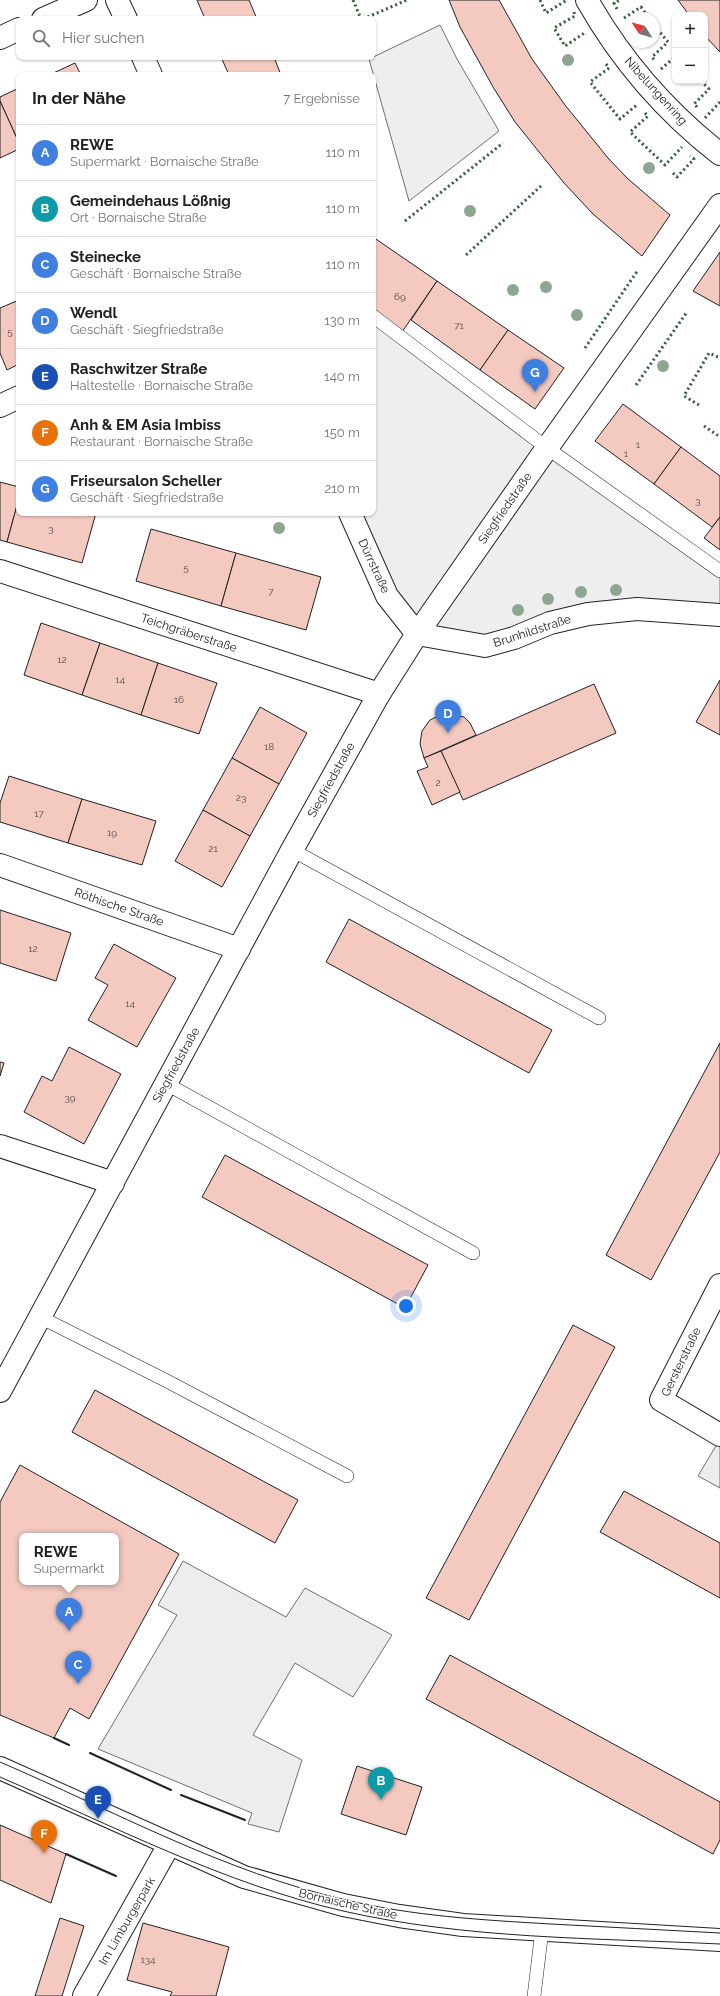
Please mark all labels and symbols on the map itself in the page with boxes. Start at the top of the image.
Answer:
north arrow [624,12,660,48]
street label: Nibelungenring [622,54,690,128]
house number: 69 [394,291,406,302]
house number: 71 [454,320,465,331]
house number: 5 [7,326,13,337]
pin: G [522,359,548,392]
house number: 1 [636,439,641,450]
house number: 1 [624,448,629,459]
street label: Siegfriedstraße [475,470,535,546]
house number: 3 [695,495,701,506]
house number: 3 [48,523,54,534]
street label: Dürrstraße [355,537,393,595]
house number: 5 [183,562,189,573]
house number: 7 [268,586,274,597]
street label: Teichgräberstraße [139,611,239,655]
street label: Brunhildstraße [491,612,573,650]
house number: 12 [57,654,67,665]
house number: 14 [115,674,125,685]
house number: 16 [174,694,184,705]
pin: D [435,700,461,733]
street label: Siegfriedstraße [305,740,357,820]
house number: 18 [264,741,274,752]
house number: 2 [435,777,441,788]
house number: 23 [236,792,246,803]
house number: 17 [34,808,44,819]
house number: 19 [107,827,117,838]
house number: 21 [208,843,218,854]
street label: Röthische Straße [73,885,165,929]
house number: 12 [28,943,38,954]
house number: 14 [125,998,135,1009]
street label: Siegfriedstraße [150,1025,202,1105]
house number: 39 [64,1092,76,1103]
your location [396,1296,416,1316]
street label: Gersterstraße [658,1325,704,1399]
pin: A [56,1598,82,1631]
pin: C [65,1651,91,1684]
pin: B [368,1767,394,1800]
pin: E [85,1786,111,1819]
pin: F [31,1820,57,1853]
street label: Im Limburgerpark [96,1874,158,1968]
street label: Bornaische Straße [297,1886,399,1922]
house number: 134 [140,1954,156,1965]

